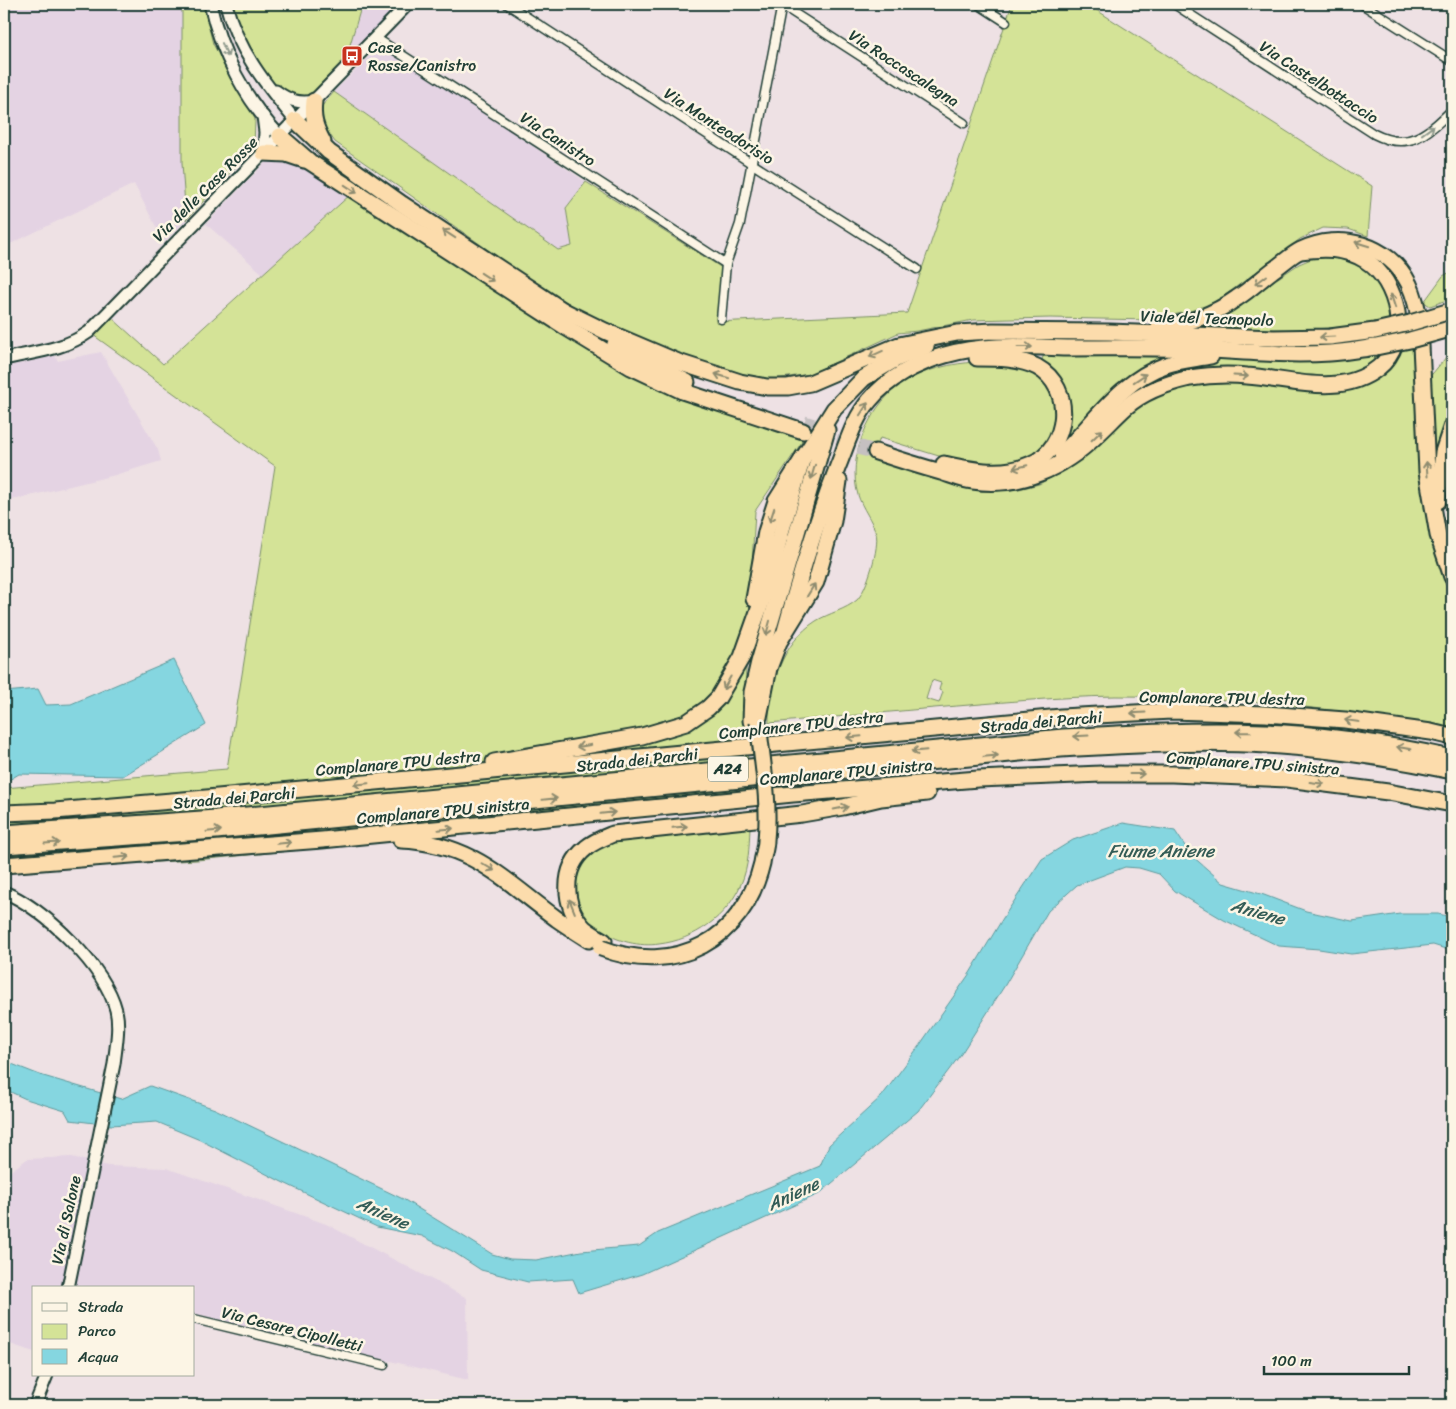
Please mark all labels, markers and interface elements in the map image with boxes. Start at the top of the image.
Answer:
street label: Via Roccascalegna [843,21,965,115]
street label: Via Castelbottaccio [1253,32,1385,132]
place label: Case Rosse/Canistro [368,33,476,80]
one-way arrow [221,42,230,57]
bus stop icon: Case Rosse/Canistro [340,44,364,68]
street label: Via Monteodorisio [658,79,780,173]
street label: Via Canistro [514,104,602,174]
one-way arrow [1421,125,1435,135]
street label: Via delle Case Rosse [145,129,265,249]
one-way arrow [343,184,357,194]
one-way arrow [442,229,456,239]
one-way arrow [1355,239,1371,249]
one-way arrow [480,272,494,282]
one-way arrow [1255,274,1268,285]
one-way arrow [1388,293,1398,309]
street label: Viale del Tecnopolo [1140,301,1274,335]
one-way arrow [1319,332,1336,342]
one-way arrow [1016,342,1032,352]
one-way arrow [869,350,884,360]
one-way arrow [714,371,730,381]
one-way arrow [1233,371,1249,380]
one-way arrow [1133,373,1147,383]
one-way arrow [859,402,869,416]
one-way arrow [1091,429,1103,441]
one-way arrow [1422,462,1431,478]
one-way arrow [1013,463,1029,472]
one-way arrow [808,464,818,480]
one-way arrow [767,507,776,522]
one-way arrow [806,583,816,597]
one-way arrow [763,620,773,636]
one-way arrow [721,676,731,690]
street label: Complanare TPU destra [1139,682,1306,714]
street label: Complanare TPU destra [717,702,886,748]
street label: Strada dei Parchi [979,702,1104,742]
one-way arrow [1130,708,1146,717]
one-way arrow [1345,716,1361,726]
one-way arrow [1235,727,1251,736]
one-way arrow [846,732,862,742]
one-way arrow [1073,732,1089,741]
street label: Strada dei Parchi [575,739,700,781]
street label: Complanare TPU destra [314,741,482,785]
one-way arrow [577,742,593,752]
street label: Complanare TPU sinistra [1166,742,1340,784]
one-way arrow [1397,743,1413,753]
one-way arrow [911,746,927,755]
street label: Complanare TPU sinistra [759,750,933,794]
one-way arrow [983,751,999,761]
road number: A24 [708,756,748,782]
one-way arrow [1128,769,1145,779]
street label: Strada dei Parchi [172,778,297,818]
one-way arrow [1309,778,1325,788]
one-way arrow [353,779,369,788]
street label: Complanare TPU sinistra [356,789,530,833]
one-way arrow [542,794,558,804]
one-way arrow [832,802,848,812]
one-way arrow [599,808,615,817]
one-way arrow [671,822,687,832]
one-way arrow [438,824,454,834]
one-way arrow [206,826,222,836]
water label: Fiume Aniene [1108,835,1216,867]
one-way arrow [44,839,60,848]
one-way arrow [276,839,292,848]
one-way arrow [114,852,130,862]
one-way arrow [481,862,496,872]
water label: Aniene [1227,889,1291,935]
one-way arrow [566,899,576,914]
water label: Aniene [761,1167,826,1220]
street label: Via di Salone [42,1173,90,1267]
water label: Aniene [351,1187,416,1240]
legend [32,1286,195,1376]
text: Strada [78,1294,124,1320]
street label: Via Cesare Cipolletti [219,1297,366,1361]
text: Parco [78,1318,116,1344]
text: Acqua [77,1344,119,1370]
scale bar [1264,1344,1408,1376]
text: 100 m [1271,1348,1312,1374]

